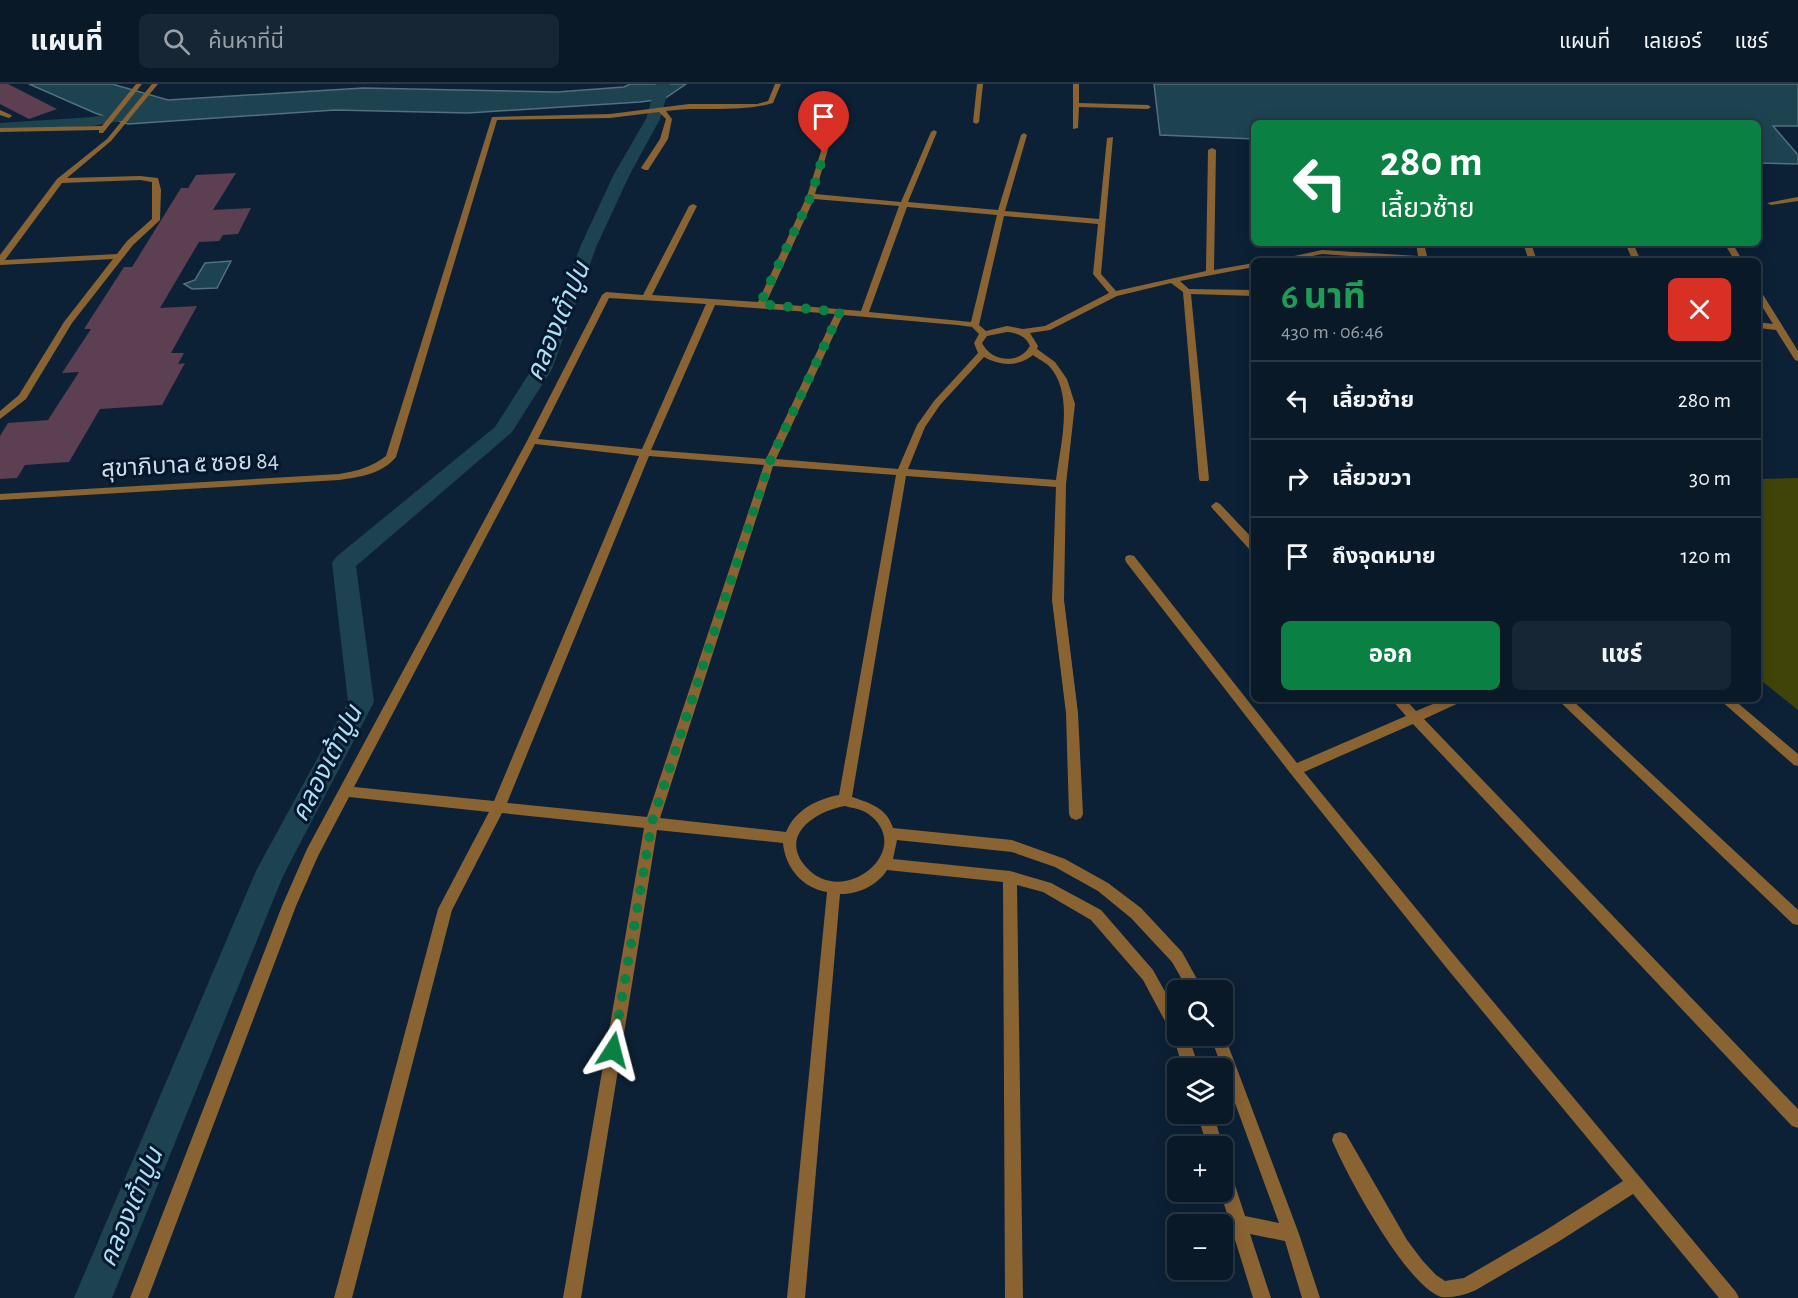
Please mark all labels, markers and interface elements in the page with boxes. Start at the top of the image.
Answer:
search box [139,14,559,68]
icon: search [160,25,193,58]
text: แผนที่ [30,28,103,56]
text: ค้นหาที่นี่ [208,30,284,52]
text: แผนที่ [1559,31,1610,52]
text: เลเยอร์ [1643,31,1702,52]
text: แชร์ [1735,31,1768,52]
pin [798,91,849,153]
icon: arrive [807,100,840,133]
text: 280 m [1380,141,1483,183]
icon: left [1281,144,1359,222]
text: เลี้ยวซ้าย [1380,195,1474,222]
water label: คลองเต้าปูน [520,256,597,385]
button: close [1668,278,1731,341]
text: 6 นาที [1281,279,1366,315]
text: 430 m · 06:46 [1281,322,1383,342]
icon: left [1281,384,1314,417]
text: เลี้ยวซ้าย [1332,389,1414,411]
text: 280 m [1678,389,1731,411]
street label: สุขาภิบาล ๕ ซอย 84 [100,448,280,484]
icon: right [1281,462,1314,495]
text: เลี้ยวขวา [1332,467,1412,489]
text: 30 m [1689,467,1731,489]
icon: arrive [1281,540,1314,573]
text: ถึงจุดหมาย [1332,545,1436,567]
text: 120 m [1681,545,1731,567]
button: ออก [1281,621,1500,690]
button: แชร์ [1512,621,1731,690]
water label: คลองเต้าปูน [286,699,370,826]
map controls [1167,980,1233,1280]
button: search [1167,980,1233,1046]
position arrow [581,1018,645,1082]
button: layers [1167,1058,1233,1124]
button: + [1167,1136,1233,1202]
water label: คลองเต้าปูน [93,1142,170,1271]
button: − [1167,1214,1233,1280]

